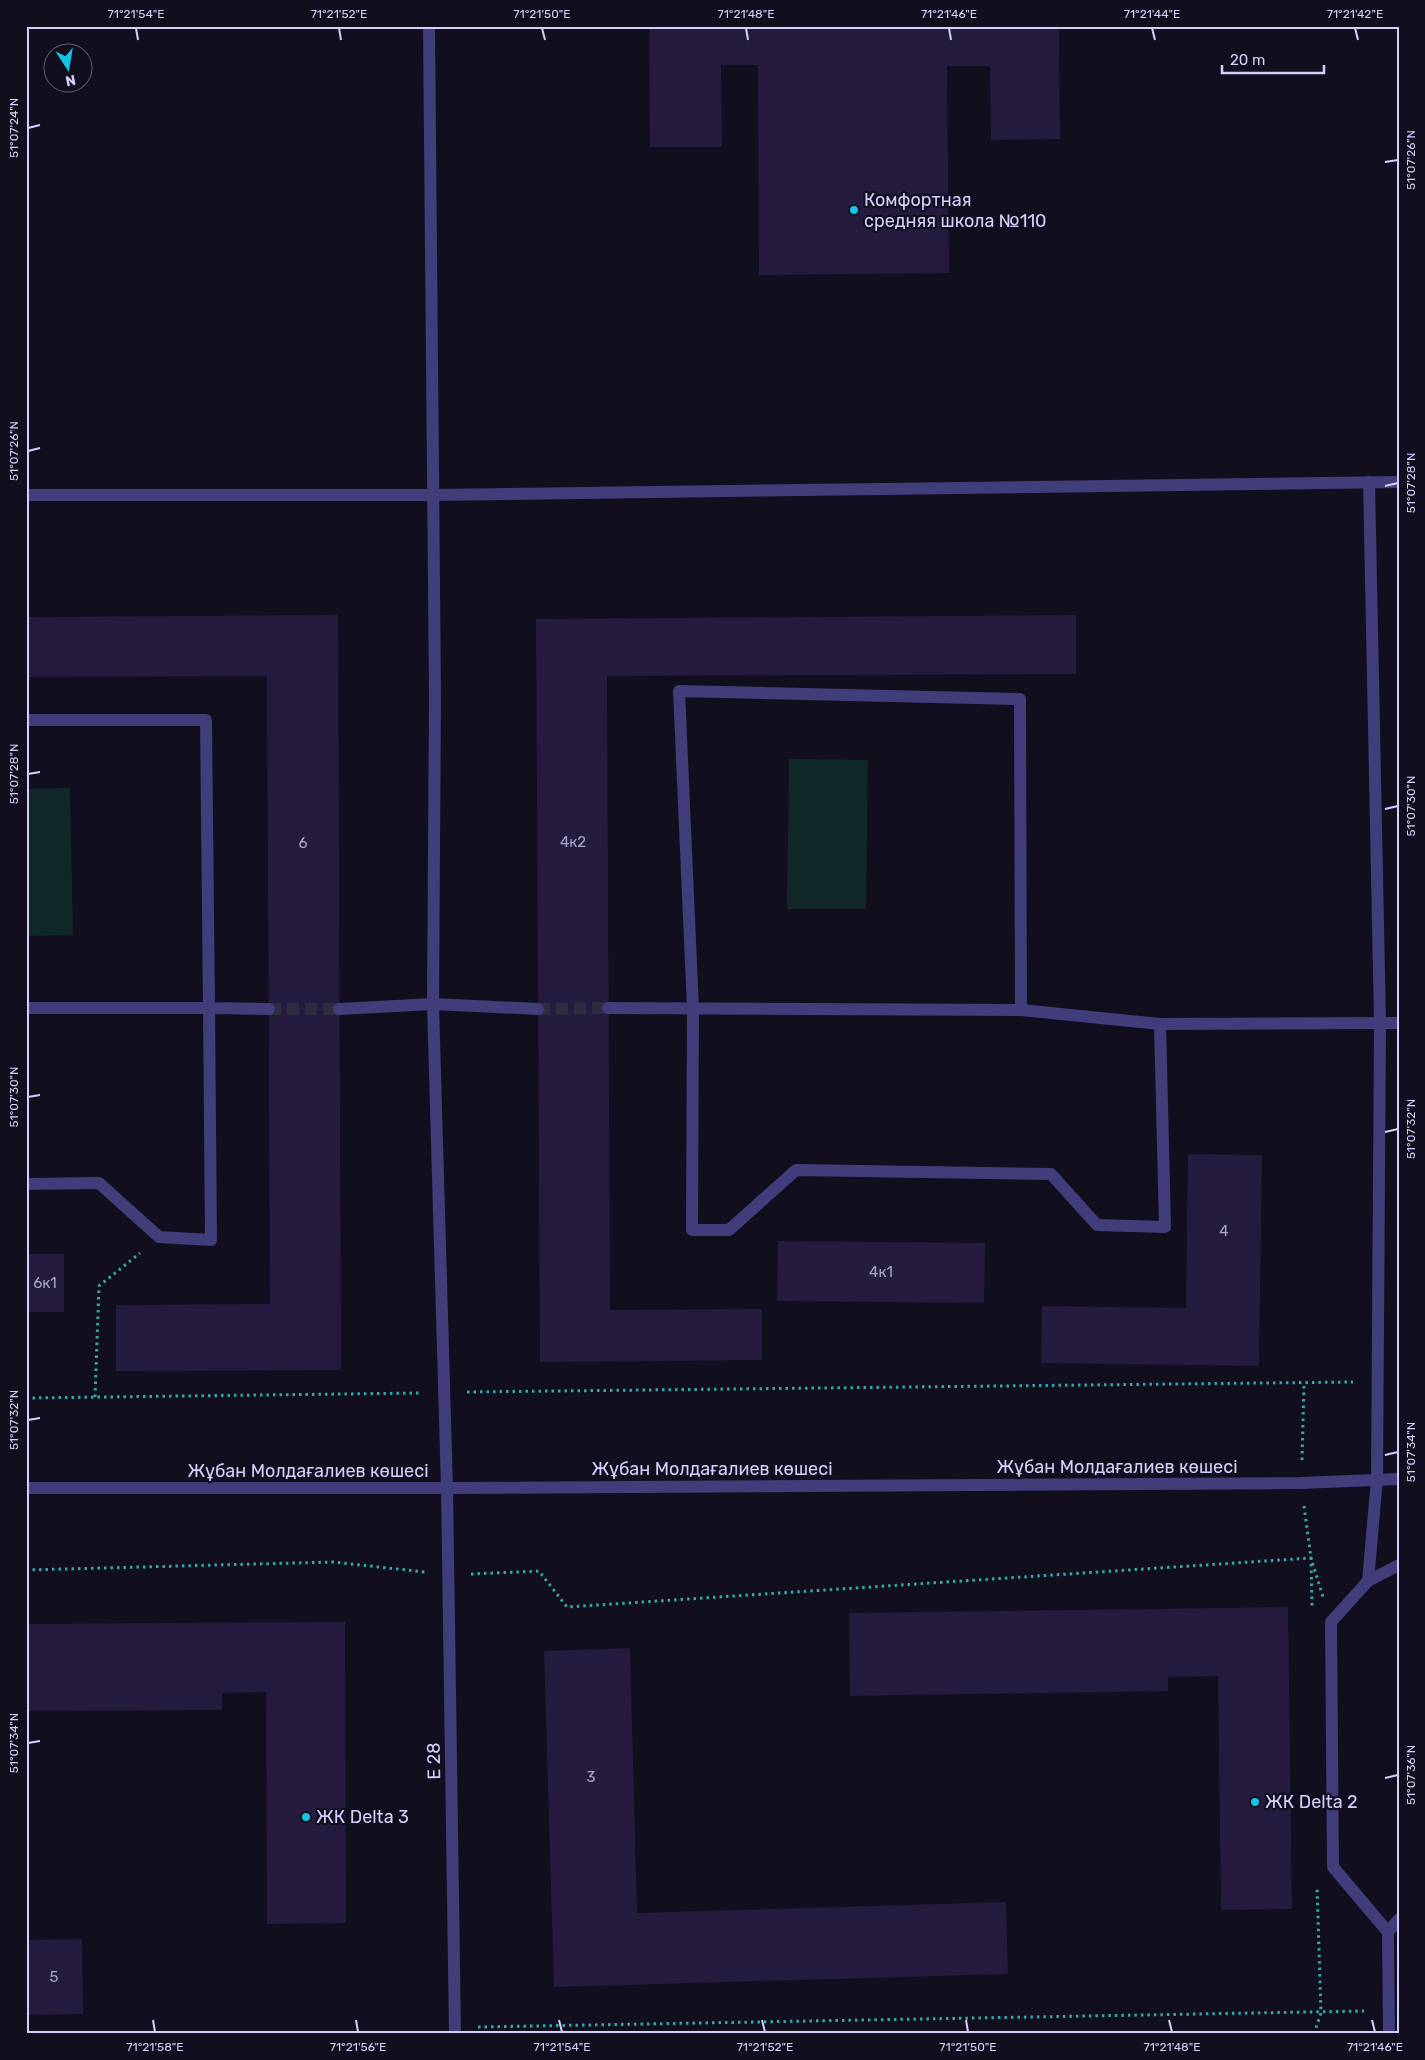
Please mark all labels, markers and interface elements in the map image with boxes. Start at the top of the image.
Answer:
text: 71°21'54"E [108,7,164,21]
text: 71°21'52"E [311,7,367,21]
text: 71°21'50"E [513,7,571,21]
text: 71°21'48"E [718,7,774,21]
text: 71°21'46"E [921,7,977,21]
text: 71°21'44"E [1124,7,1180,21]
text: 71°21'42"E [1327,7,1383,21]
north arrow [42,42,92,92]
scale bar [1222,42,1325,74]
text: 20 m [1230,51,1265,69]
text: N [64,71,77,90]
text: 51°07'24"N [7,98,21,158]
text: 51°07'26"N [1404,130,1418,190]
place label: Комфортная средняя школа №110 [864,189,1047,232]
marker: Комфортная средняя школа №110 [848,204,860,216]
text: 51°07'26"N [7,421,21,481]
text: 51°07'28"N [1404,453,1418,513]
text: 51°07'28"N [7,744,21,804]
text: 51°07'30"N [1404,776,1418,836]
house number: 4к2 [560,833,586,851]
house number: 6 [298,834,308,852]
text: 51°07'30"N [7,1067,21,1127]
text: 51°07'32"N [1404,1099,1418,1159]
house number: 4 [1219,1222,1229,1240]
house number: 4к1 [869,1263,893,1281]
house number: 6к1 [33,1274,57,1292]
text: 51°07'32"N [7,1390,21,1450]
text: 51°07'34"N [1404,1422,1418,1482]
street label: Жұбан Молдағалиев көшесі [997,1456,1238,1478]
street label: Жұбан Молдағалиев көшесі [592,1458,833,1480]
street label: Жұбан Молдағалиев көшесі [188,1460,429,1482]
text: 51°07'34"N [7,1713,21,1773]
street label: E 28 [423,1742,445,1780]
text: 51°07'36"N [1404,1745,1418,1805]
house number: 3 [586,1768,596,1786]
place label: ЖК Delta 2 [1265,1791,1358,1813]
marker: ЖК Delta 2 [1249,1796,1261,1808]
place label: ЖК Delta 3 [316,1806,409,1828]
marker: ЖК Delta 3 [300,1811,312,1823]
house number: 5 [50,1968,59,1986]
text: 71°21'58"E [126,2040,184,2054]
text: 71°21'56"E [330,2040,386,2054]
text: 71°21'54"E [534,2040,590,2054]
text: 71°21'52"E [737,2040,793,2054]
text: 71°21'50"E [939,2040,997,2054]
text: 71°21'48"E [1144,2040,1200,2054]
text: 71°21'46"E [1347,2040,1403,2054]

